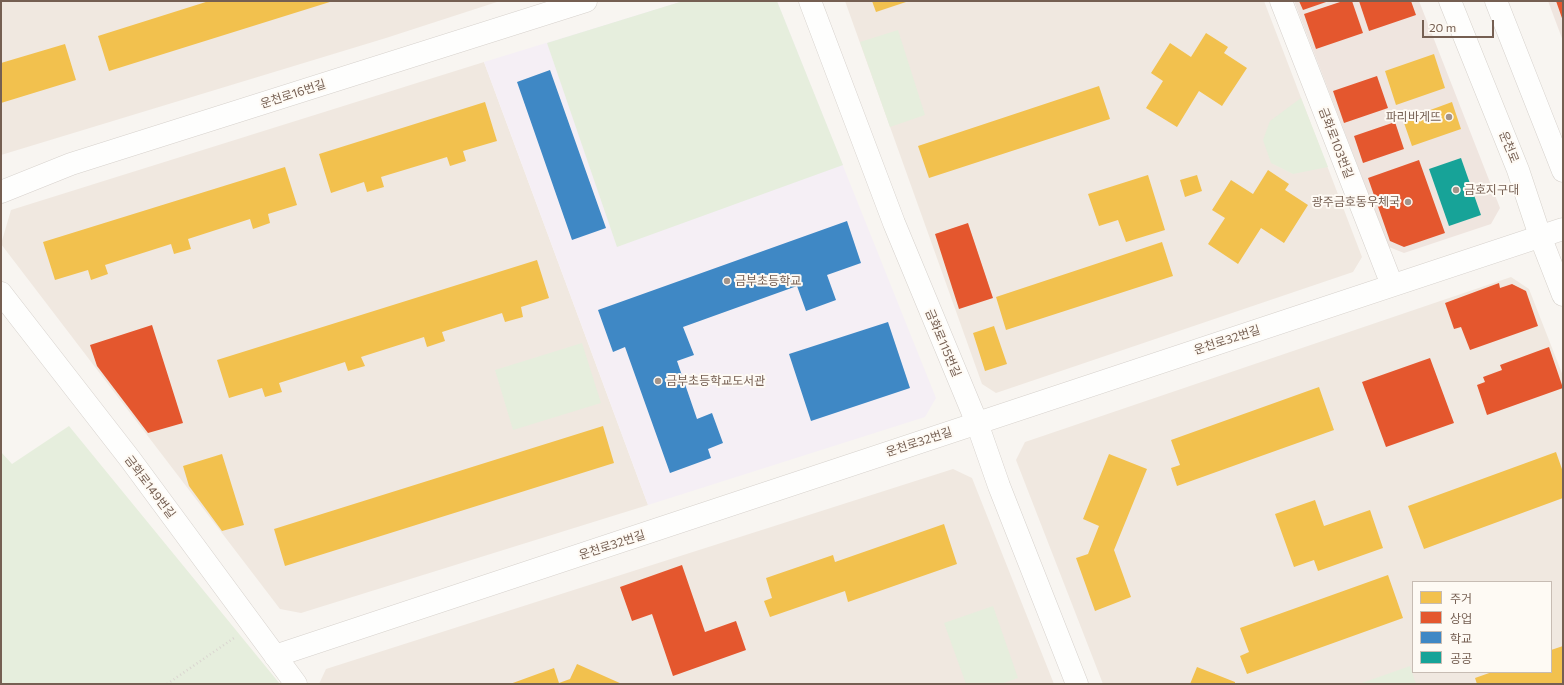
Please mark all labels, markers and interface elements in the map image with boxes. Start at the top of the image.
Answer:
scale bar [1424,12,1496,38]
text: 20 m [1429,20,1456,34]
street label: 운천로16번길 [259,77,327,111]
street label: 금화로103번길 [1316,105,1356,181]
place label: 파리바게뜨 [1386,110,1441,124]
marker: 파리바게뜨 [1444,112,1454,122]
street label: 운천로 [1496,129,1522,165]
place label: 금호지구대 [1464,183,1519,197]
marker: 금호지구대 [1451,185,1461,195]
place label: 광주금호동우체국 [1312,195,1400,209]
marker: 광주금호동우체국 [1403,197,1413,207]
place label: 금부초등학교 [735,274,801,288]
marker: 금부초등학교 [722,276,732,286]
street label: 금화로115번길 [922,307,964,379]
street label: 운천로32번길 [1192,323,1262,357]
place label: 금부초등학교도서관 [666,374,765,388]
marker: 금부초등학교도서관 [653,376,663,386]
street label: 운천로32번길 [884,425,954,459]
street label: 금화로149번길 [122,453,178,521]
street label: 운천로32번길 [577,528,647,562]
legend [1412,581,1552,673]
text: 주거 [1450,591,1472,605]
text: 상업 [1450,611,1472,625]
text: 학교 [1450,631,1472,645]
text: 공공 [1450,651,1472,665]

